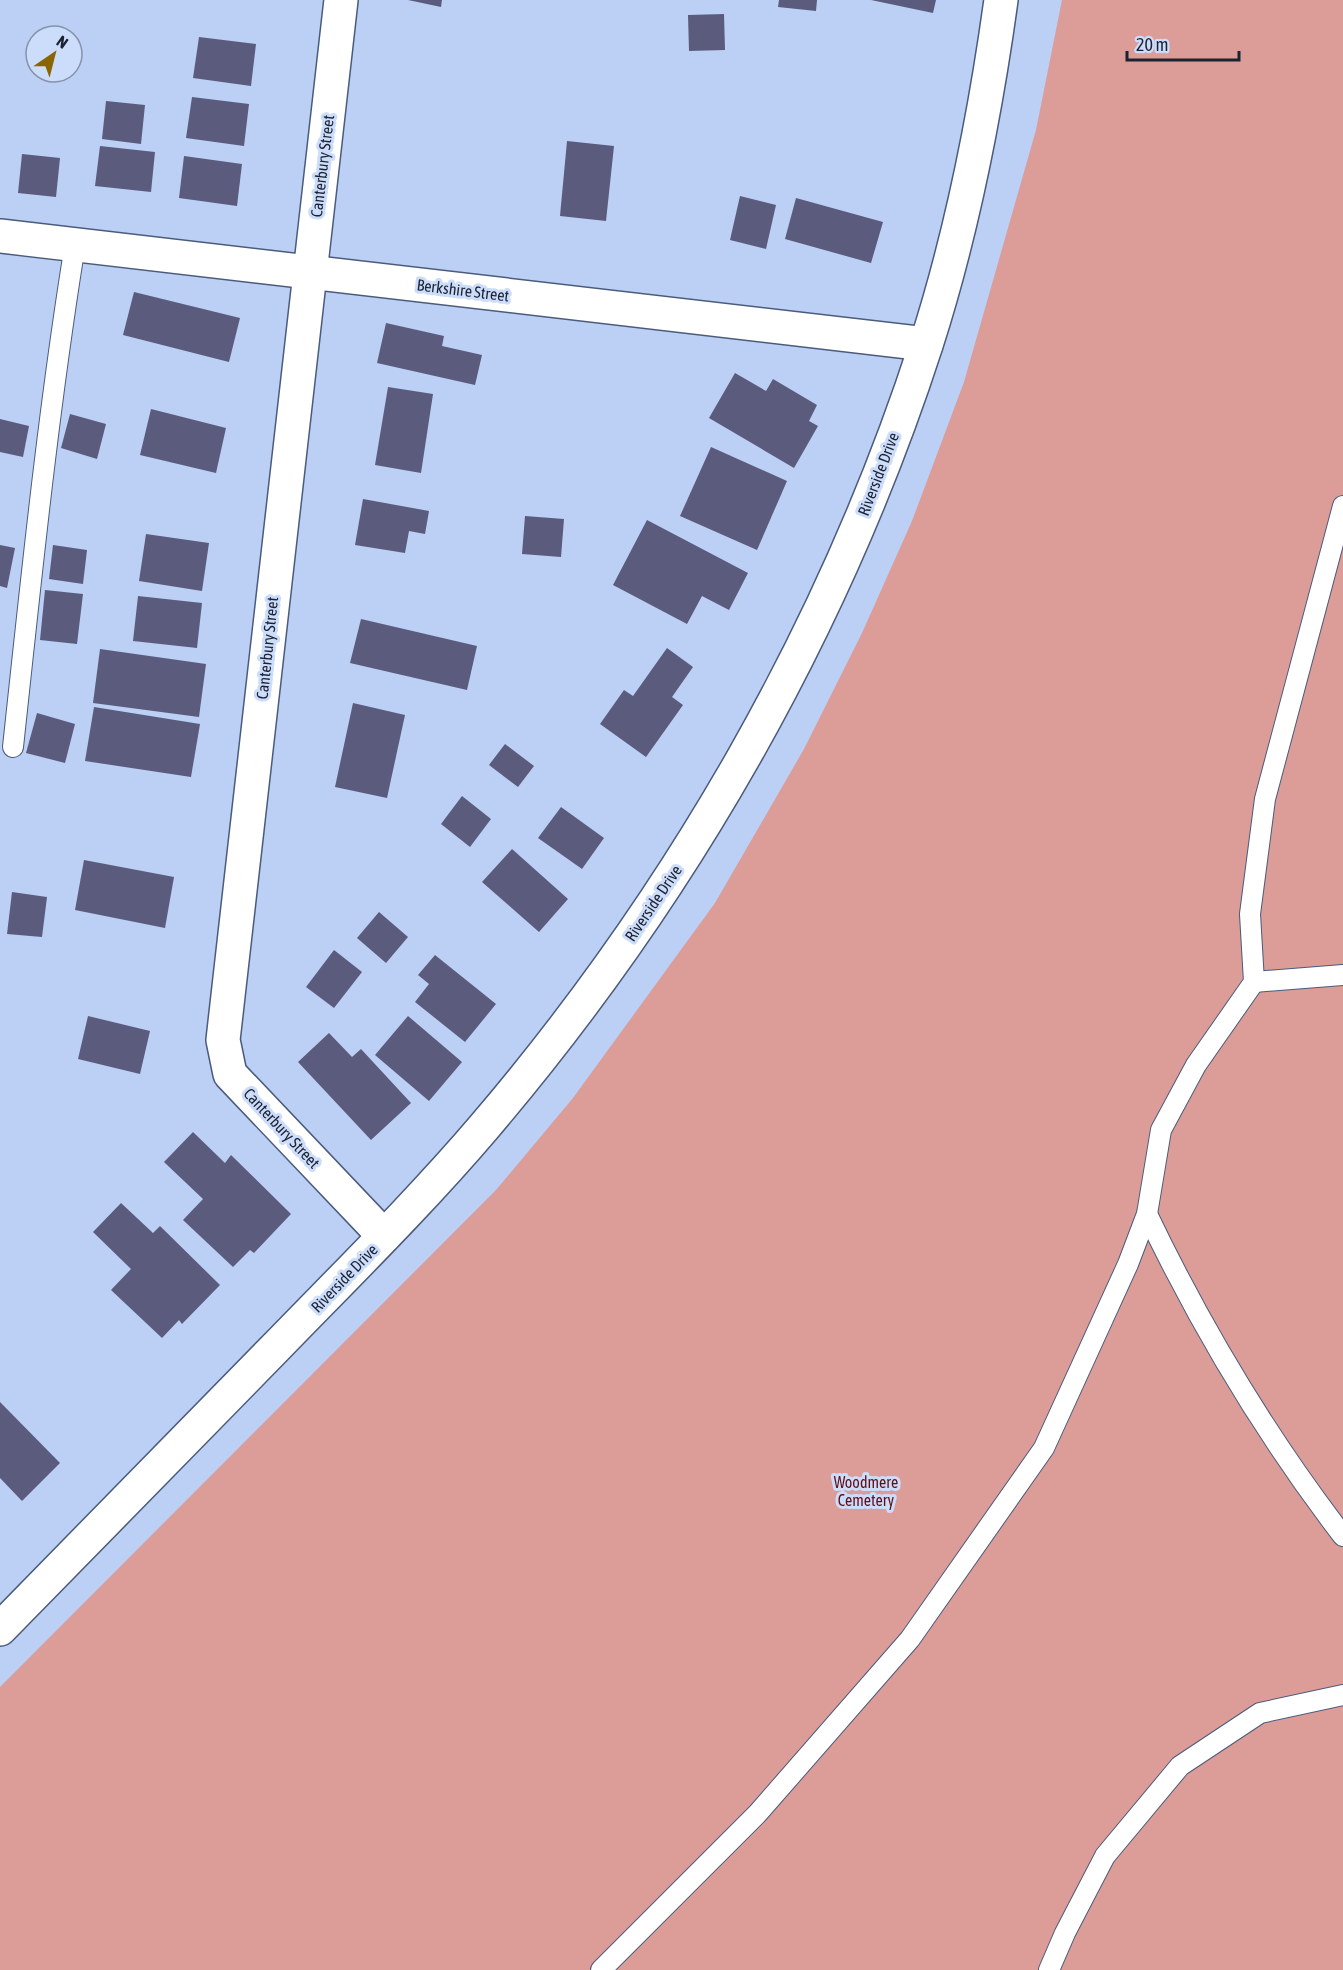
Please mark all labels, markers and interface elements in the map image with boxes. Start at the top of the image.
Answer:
north arrow [24,24,84,84]
scale bar [1127,24,1240,62]
text: N [54,32,72,52]
text: 20 m [1136,34,1168,55]
street label: Canterbury Street [307,114,338,218]
street label: Berkshire Street [416,275,511,305]
street label: Riverside Drive [854,430,902,518]
street label: Canterbury Street [253,596,282,700]
street label: Riverside Drive [621,862,685,944]
street label: Canterbury Street [240,1084,324,1173]
street label: Riverside Drive [307,1240,381,1316]
park label: Woodmere Cemetery [834,1473,898,1510]

